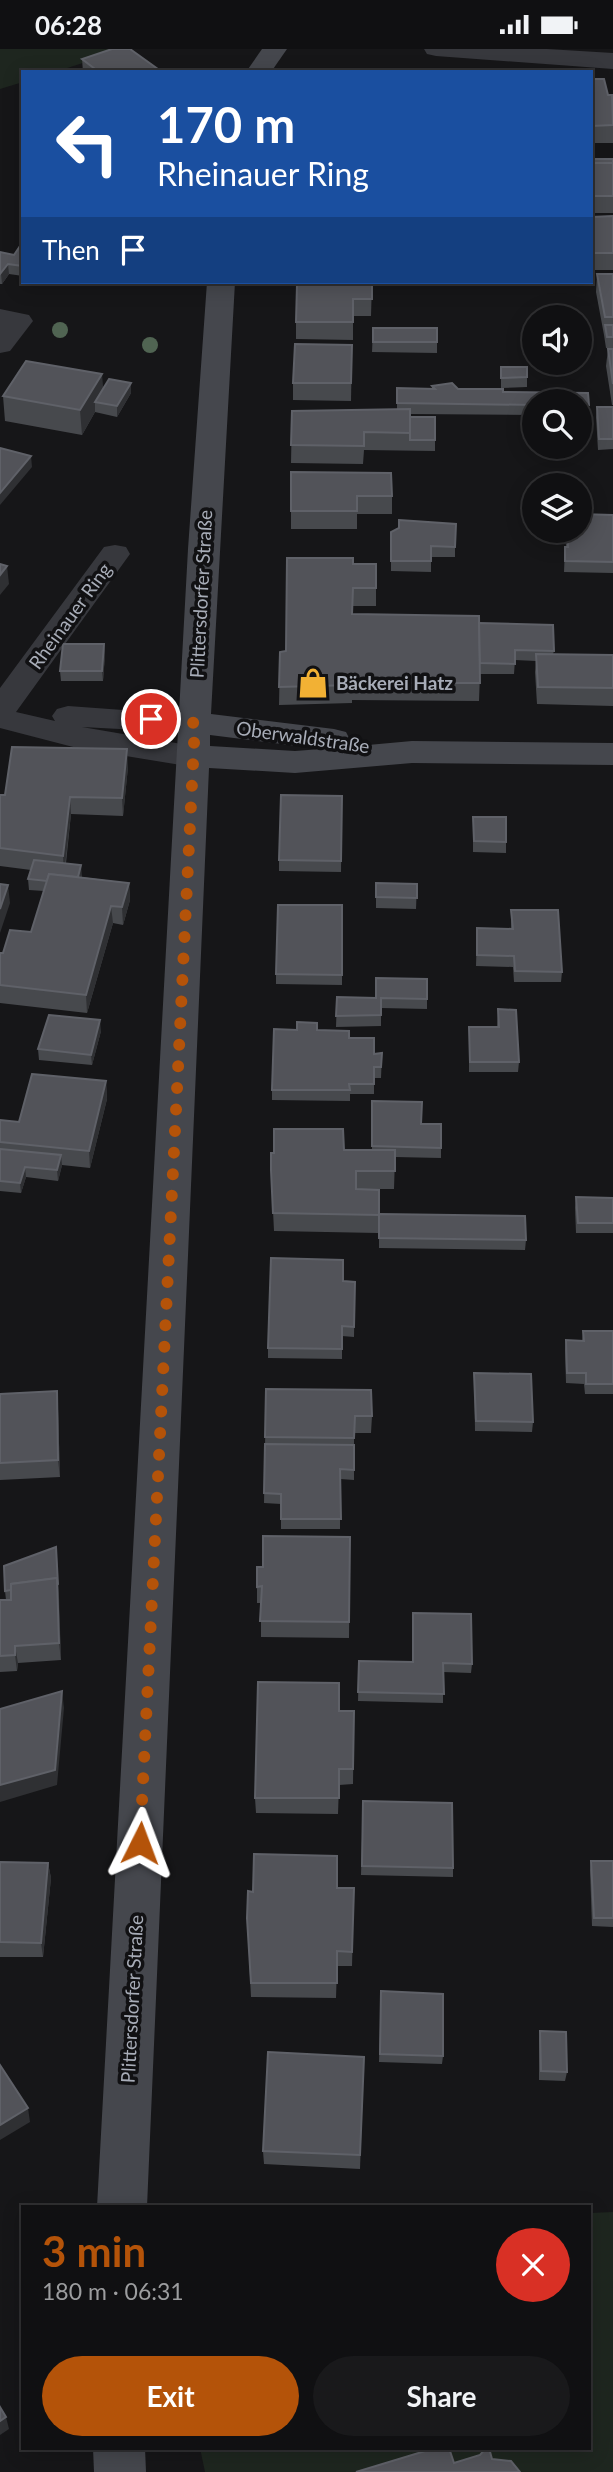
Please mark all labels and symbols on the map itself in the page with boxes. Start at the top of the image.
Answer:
street label: Plittersdorfer Straße [185,509,216,679]
street label: Rheinauer Ring [23,558,116,673]
shop icon: Bäckerei Hatz [296,666,330,700]
place label: Bäckerei Hatz [336,671,453,694]
pin [121,689,181,749]
street label: Oberwaldstraße [235,716,371,757]
position arrow [103,1806,177,1880]
street label: Plittersdorfer Straße [116,1914,147,2084]

